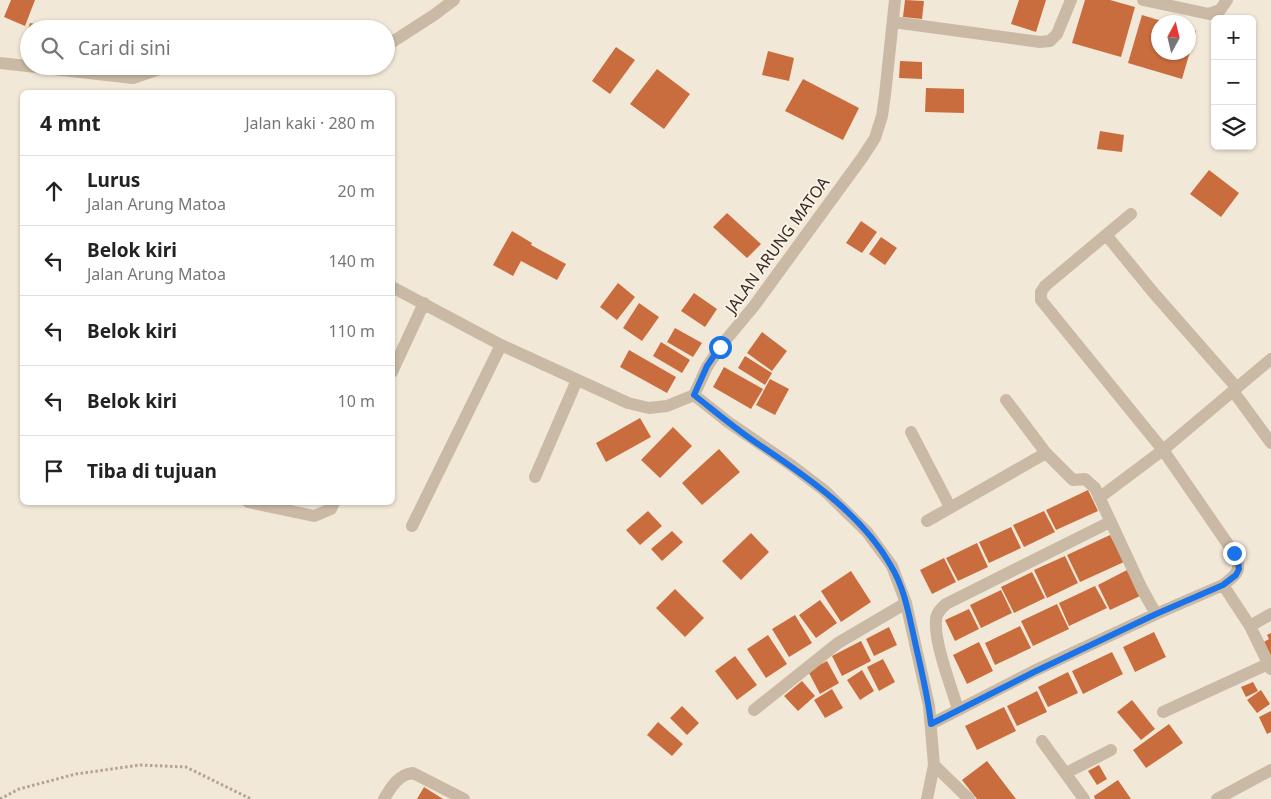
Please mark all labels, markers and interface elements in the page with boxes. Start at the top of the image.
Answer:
north arrow [1151,15,1196,60]
map controls [1211,15,1256,150]
button: + [1211,15,1256,60]
search box [20,20,395,75]
icon: search [38,34,66,62]
text: Cari di sini [78,35,171,61]
button: − [1211,60,1256,105]
button: layers [1211,105,1256,150]
text: 4 mnt [40,109,101,137]
text: Jalan kaki · 280 m [245,112,375,134]
text: Lurus [87,167,140,193]
street label: JALAN ARUNG MATOA [719,172,835,319]
icon: ahead [40,177,68,205]
text: 20 m [338,180,375,202]
text: Jalan Arung Matoa [87,193,226,215]
text: Belok kiri [87,237,177,263]
icon: left [40,247,68,275]
text: 140 m [328,250,375,272]
text: Jalan Arung Matoa [87,263,226,285]
icon: left [40,317,68,345]
text: Belok kiri [87,318,177,344]
text: 110 m [328,320,375,342]
route start [709,336,732,359]
icon: left [40,387,68,415]
text: Belok kiri [87,388,177,414]
text: 10 m [338,390,375,412]
icon: arrive [40,457,68,485]
text: Tiba di tujuan [87,458,217,484]
route end [1223,542,1246,565]

